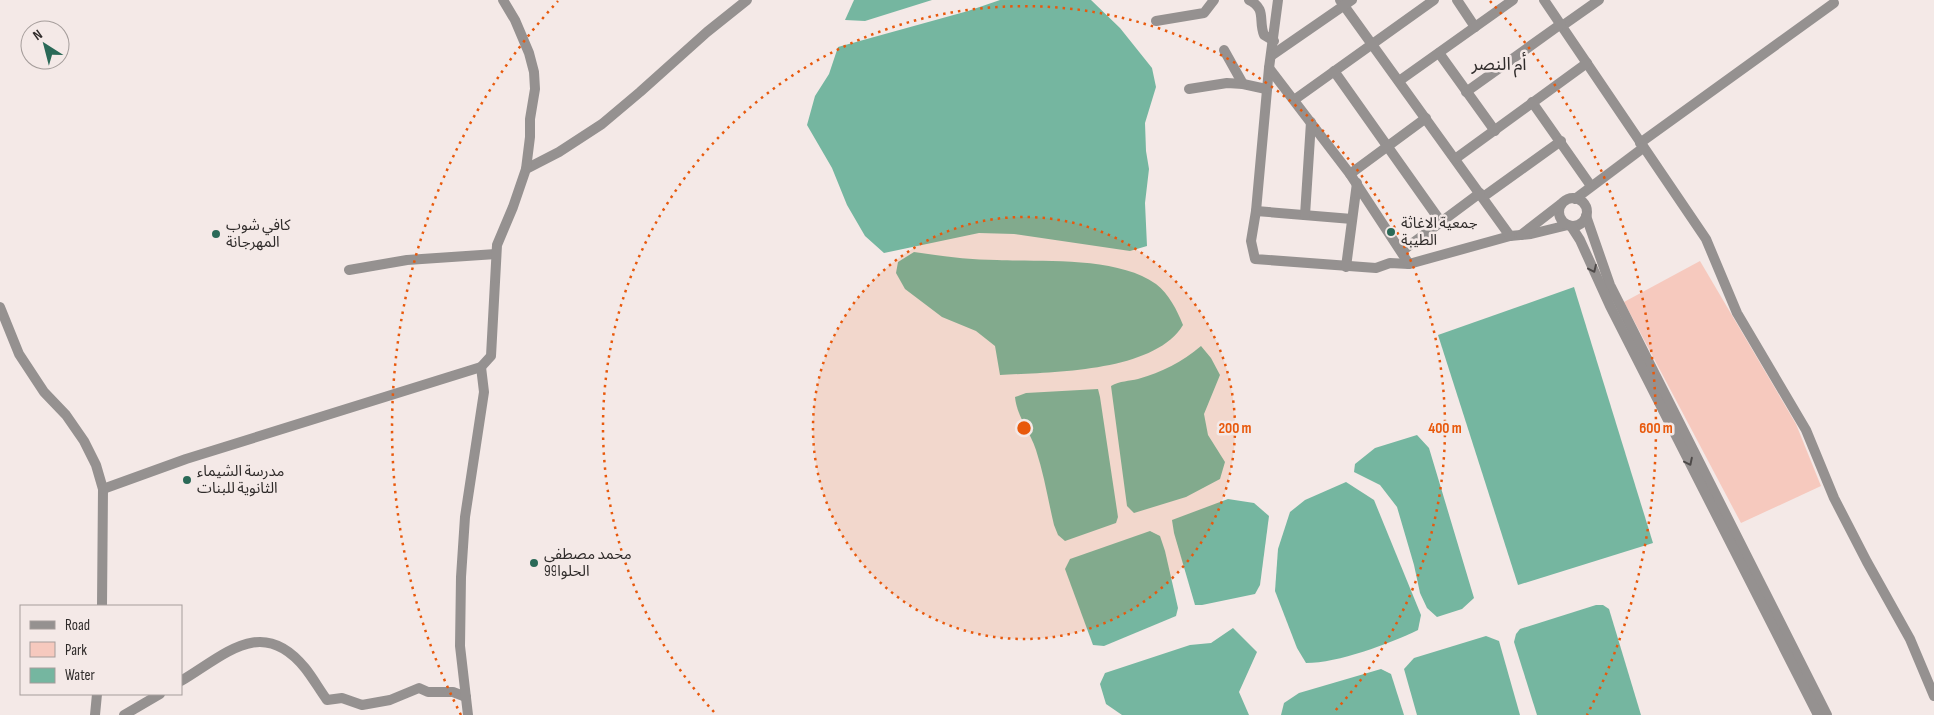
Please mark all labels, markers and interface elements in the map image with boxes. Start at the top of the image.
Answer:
north arrow [20,20,70,70]
text: N [30,26,46,44]
district label: أم النصر [1470,52,1527,78]
place label: جمعية الاغاثة الطيبة [1401,214,1478,250]
place label: كافي شوب المهرجانة [226,216,291,252]
marker: جمعية الاغاثة الطيبة [1385,226,1397,238]
marker: كافي شوب المهرجانة [210,228,222,240]
one-way arrow [1587,264,1598,273]
centre of rings [1015,419,1033,437]
text: 200 m [1218,419,1252,438]
text: 400 m [1428,419,1462,438]
text: 600 m [1639,419,1673,438]
one-way arrow [1683,456,1693,465]
place label: مدرسة الشيماء الثانوية للبنات [197,462,284,498]
marker: مدرسة الشيماء الثانوية للبنات [181,474,193,486]
place label: محمد مصطفى الحلوا99 [544,545,632,581]
marker: محمد مصطفى الحلوا99 [528,557,540,569]
legend [20,605,182,695]
text: Road [65,616,90,635]
text: Park [65,641,87,660]
text: Water [65,666,96,685]

